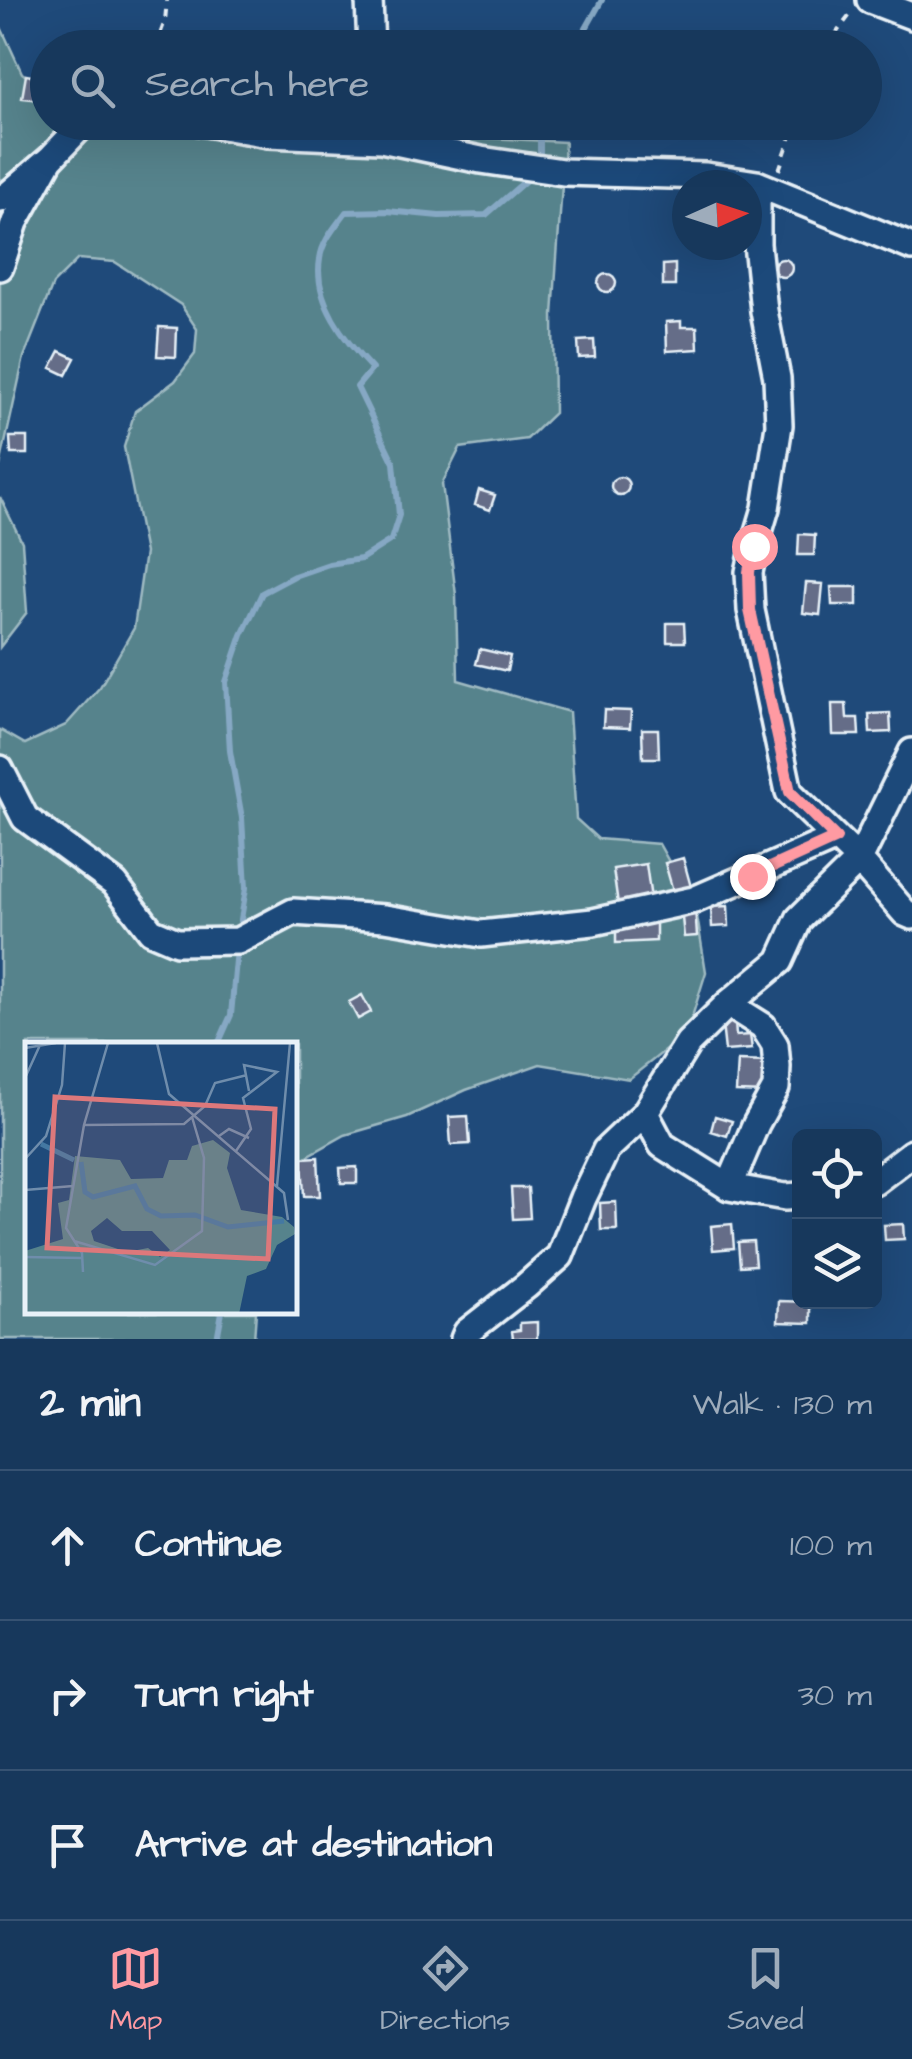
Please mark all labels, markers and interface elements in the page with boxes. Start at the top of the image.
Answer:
search box [30,30,882,140]
icon: search [65,58,120,113]
text: Search here [145,59,369,111]
north arrow [672,170,762,260]
route start [732,524,778,570]
route end [730,854,776,900]
inset map [25,1042,298,1314]
map controls [792,1129,882,1309]
button: locate [792,1129,882,1219]
button: layers [792,1219,882,1309]
text: 2 min [40,1375,141,1433]
text: Walk · 130 m [693,1382,872,1427]
icon: ahead [40,1518,95,1573]
text: Continue [135,1519,282,1571]
text: 100 m [790,1523,872,1568]
icon: right [40,1668,95,1723]
text: Turn right [135,1669,314,1721]
text: 30 m [798,1673,872,1718]
icon: arrive [40,1818,95,1873]
text: Arrive at destination [135,1819,492,1871]
tab: Map [108,1941,163,2040]
tab: Directions [380,1941,510,2040]
tab: Saved [727,1941,804,2040]

